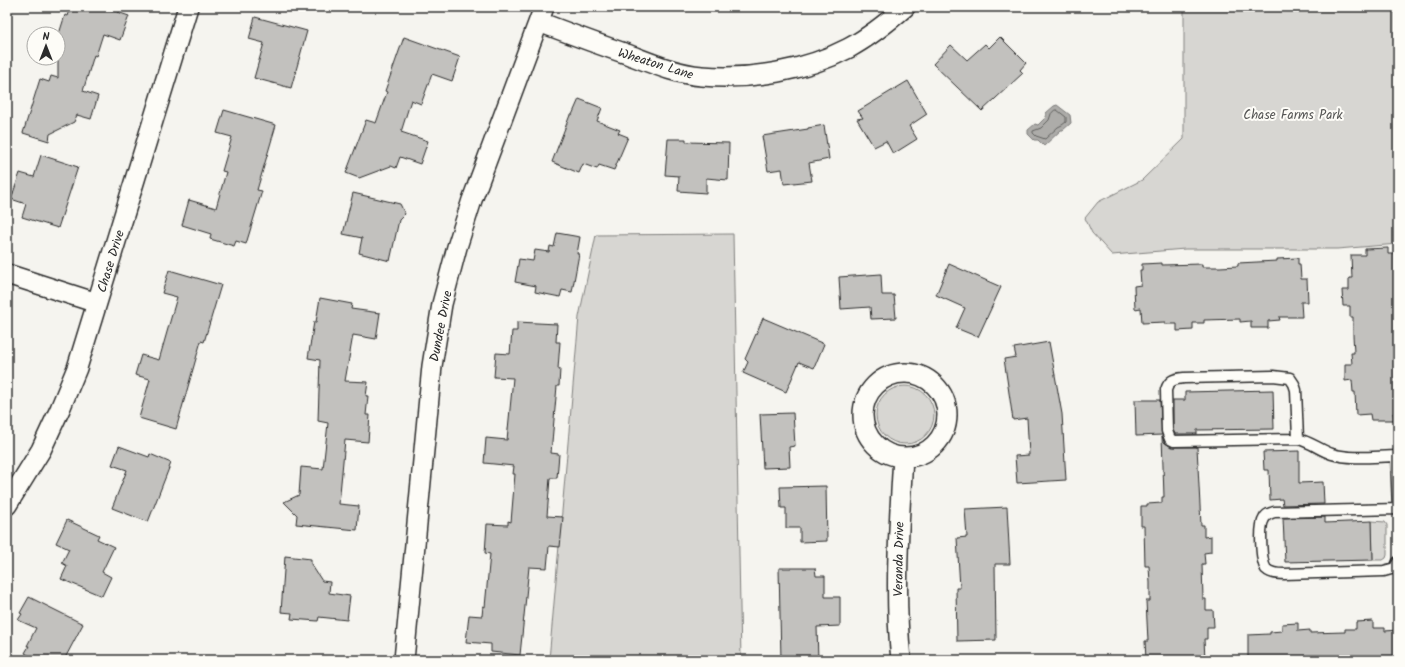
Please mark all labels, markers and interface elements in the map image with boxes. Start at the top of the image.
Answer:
north arrow [26,26,66,66]
text: N [43,28,50,46]
street label: Wheaton Lane [615,43,696,86]
park label: Chase Farms Park [1243,105,1344,126]
street label: Chase Drive [92,227,131,295]
street label: Dundee Drive [424,289,459,364]
street label: Veranda Drive [888,521,911,597]

